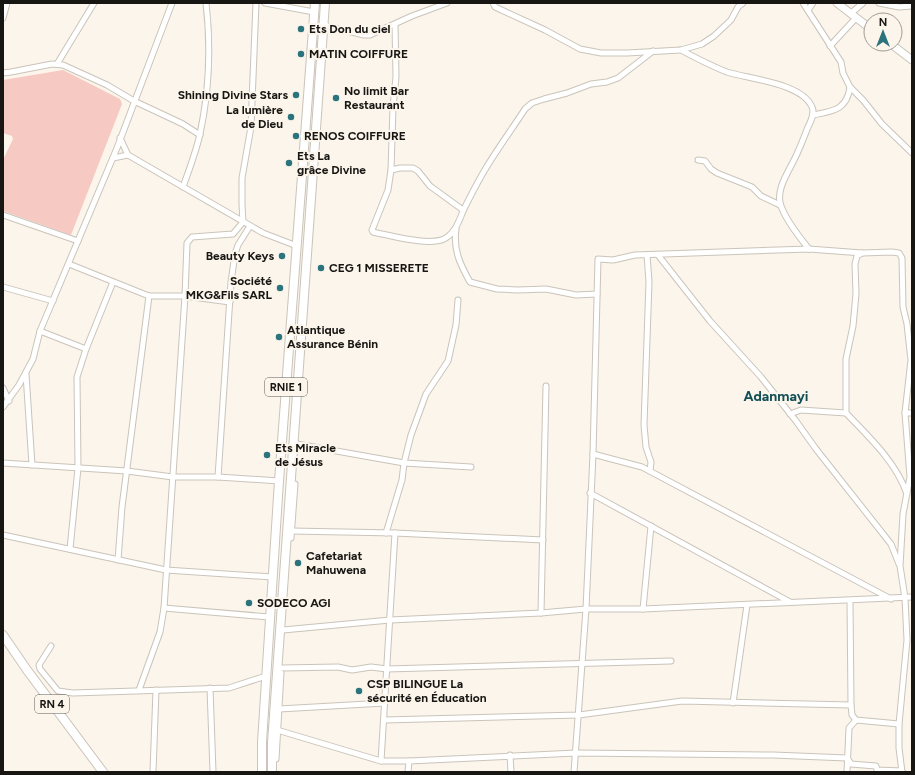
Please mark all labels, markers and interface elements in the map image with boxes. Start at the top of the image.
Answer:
north arrow [863,12,903,52]
text: N [879,16,887,29]
place label: Ets Don du ciel [309,22,391,36]
marker: Ets Don du ciel [296,24,306,34]
place label: MATIN COIFFURE [309,47,408,61]
marker: MATIN COIFFURE [296,49,306,59]
place label: No limit Bar Restaurant [344,84,409,112]
place label: Shining Divine Stars [178,88,288,102]
marker: Shining Divine Stars [291,90,301,100]
marker: No limit Bar Restaurant [331,93,341,103]
place label: La lumière de Dieu [226,103,283,131]
marker: La lumière de Dieu [286,112,296,122]
place label: RENOS COIFFURE [304,129,406,143]
marker: RENOS COIFFURE [291,131,301,141]
place label: Ets La grâce Divine [297,149,366,177]
marker: Ets La grâce Divine [284,158,294,168]
place label: Beauty Keys [206,249,274,263]
marker: Beauty Keys [277,251,287,261]
place label: CEG 1 MISSERETE [329,261,429,275]
marker: CEG 1 MISSERETE [316,263,326,273]
place label: Société MKG&Fils SARL [186,274,273,302]
marker: Société MKG&Fils SARL [275,283,285,293]
place label: Atlantique Assurance Bénin [287,323,378,351]
marker: Atlantique Assurance Bénin [274,332,284,342]
road number: RNIE 1 [265,378,307,396]
district label: Adanmayi [744,388,808,405]
place label: Ets Miracle de Jésus [275,441,336,469]
marker: Ets Miracle de Jésus [262,450,272,460]
place label: Cafetariat Mahuwena [306,549,366,577]
marker: Cafetariat Mahuwena [293,558,303,568]
place label: SODECO AGI [257,596,331,610]
marker: SODECO AGI [244,598,254,608]
place label: CSP BILINGUE La sécurité en Éducation [367,677,487,705]
marker: CSP BILINGUE La sécurité en Éducation [354,686,364,696]
road number: RN 4 [35,695,69,713]

